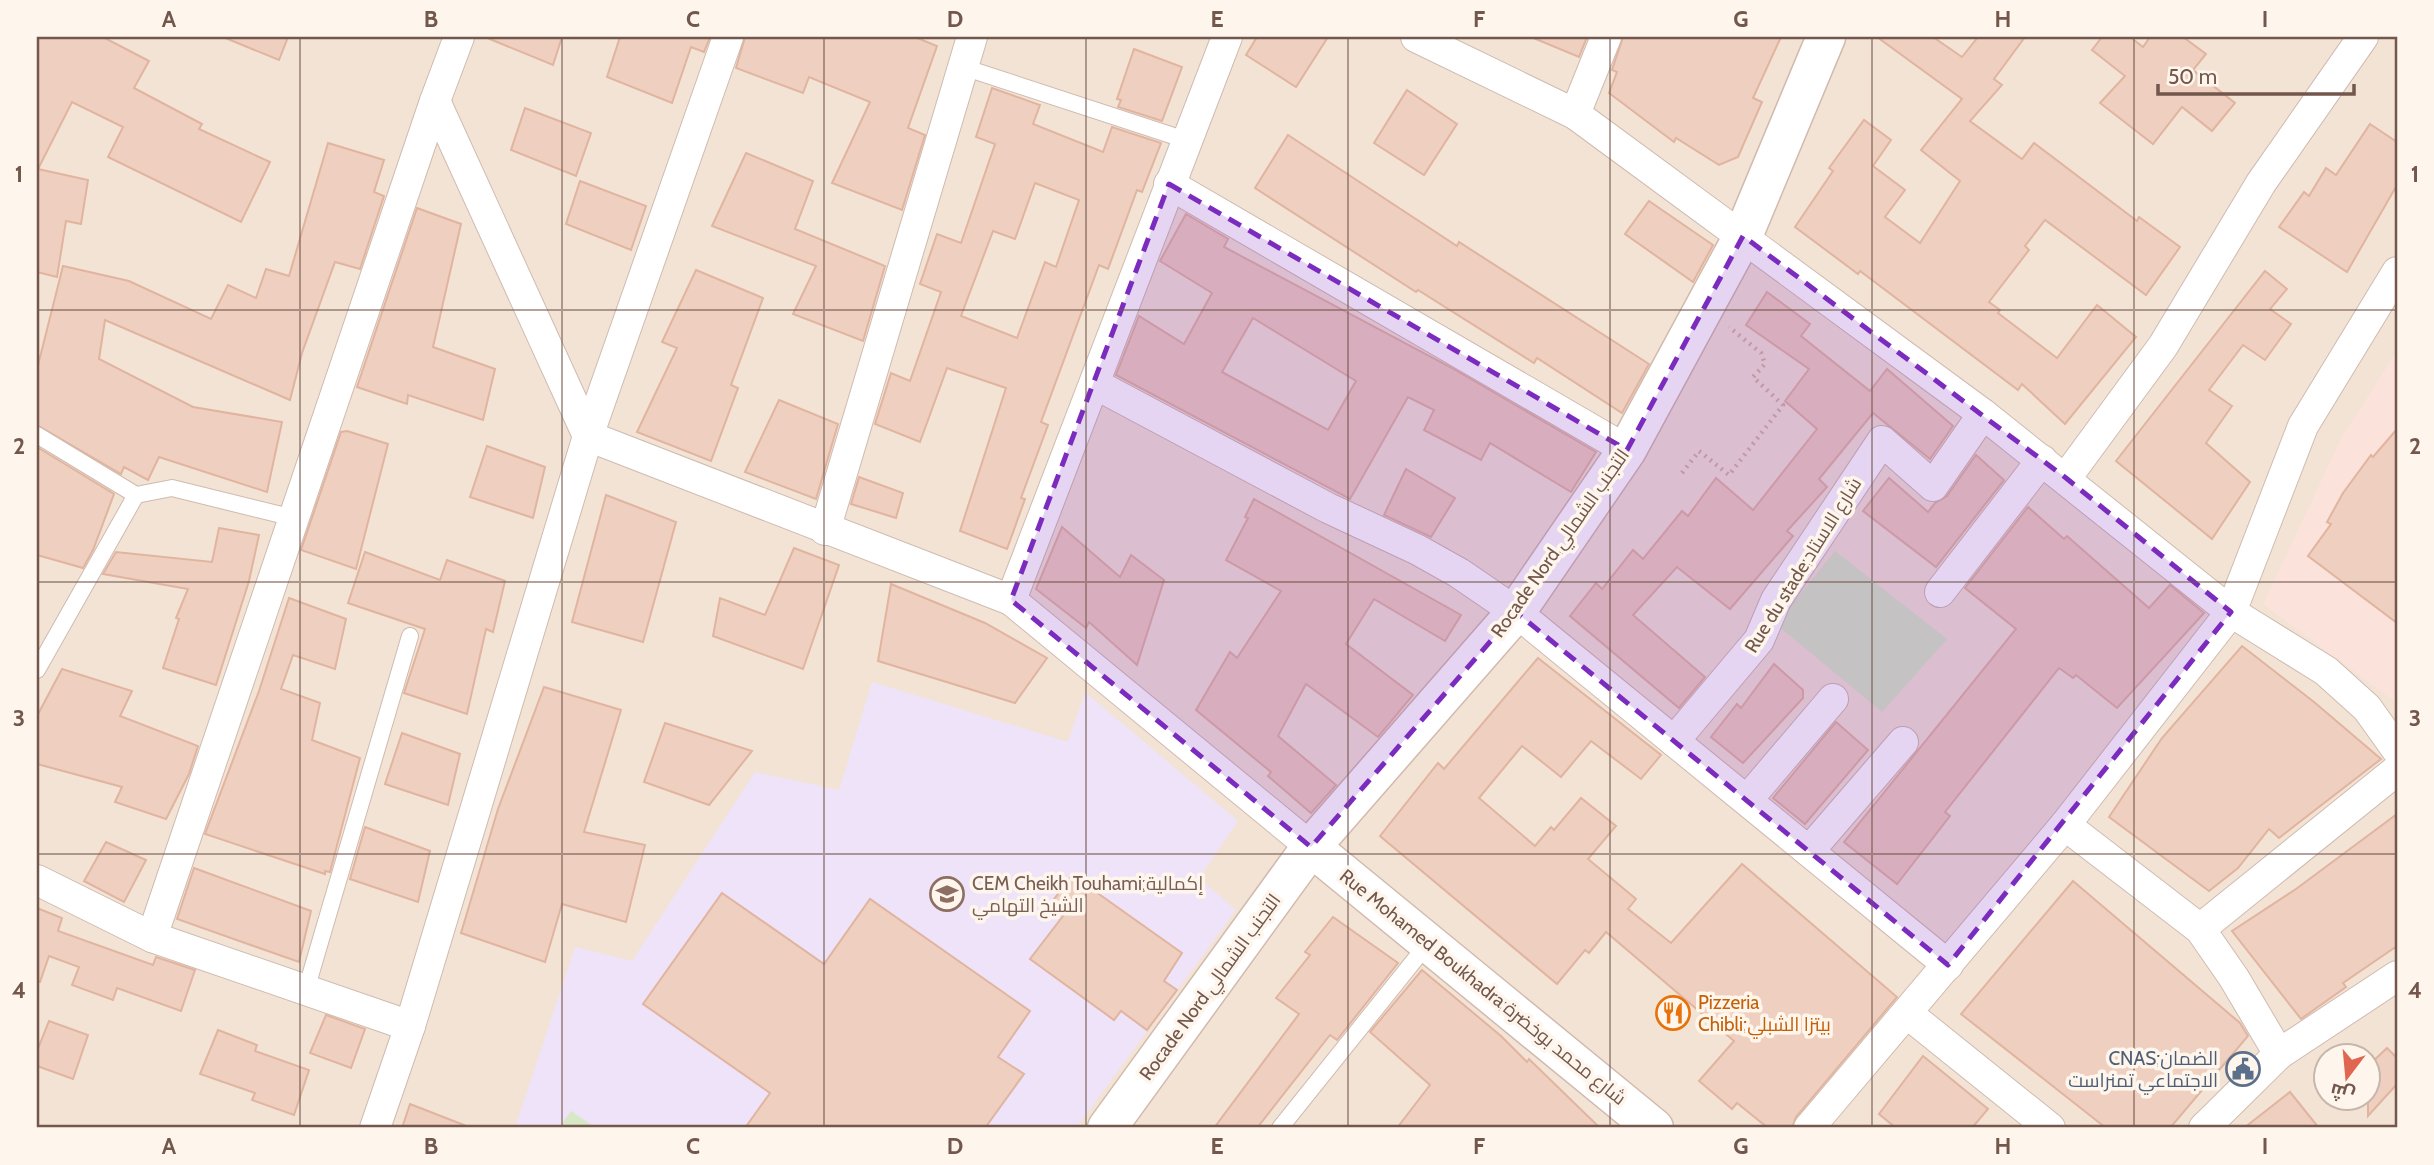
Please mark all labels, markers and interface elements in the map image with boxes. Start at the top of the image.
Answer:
text: A [162,5,177,33]
text: B [424,5,438,33]
text: C [686,5,700,33]
text: D [947,5,963,33]
text: E [1210,5,1224,33]
text: F [1473,5,1485,33]
text: G [1733,5,1749,33]
text: H [1995,5,2011,33]
text: I [2262,5,2268,33]
scale bar [2158,52,2354,96]
text: 50 m [2168,64,2217,89]
text: 1 [15,160,23,188]
text: 1 [2411,160,2419,188]
text: 2 [13,432,25,460]
text: 2 [2409,432,2421,460]
street label: Rocade Nord,التجنب الشمالي [1486,444,1636,643]
street label: Rue du stade;شارع الاستاد [1740,473,1868,658]
text: 3 [13,704,25,732]
text: 3 [2409,704,2421,732]
street label: Rue Mohamed Boukhadra;شارع محمد بوخضرة [1334,864,1631,1111]
place label: CEM Cheikh Touhami;إكمالية الشيخ التهامي [972,872,1203,920]
school or university icon: CEM Cheikh Touhami;إكمالية الشيخ التهامي [928,875,966,913]
street label: Rocade Nord,التجنب الشمالي [1135,889,1288,1087]
text: 4 [12,976,26,1004]
text: 4 [2408,976,2422,1004]
place label: Pizzeria Chibli;بيتزا الشبلي [1698,991,1831,1039]
restaurant icon: Pizzeria Chibli;بيتزا الشبلي [1654,994,1692,1032]
north arrow [2312,1042,2382,1112]
place label: CNAS;الضمان الاجتماعي تمنراست [2068,1047,2218,1095]
public building icon: CNAS;الضمان الاجتماعي تمنراست [2224,1050,2262,1088]
text: ش [2328,1078,2357,1107]
text: A [162,1132,177,1160]
text: B [424,1132,438,1160]
text: C [686,1132,700,1160]
text: D [947,1132,963,1160]
text: E [1210,1132,1224,1160]
text: F [1473,1132,1485,1160]
text: G [1733,1132,1749,1160]
text: H [1995,1132,2011,1160]
text: I [2262,1132,2268,1160]

